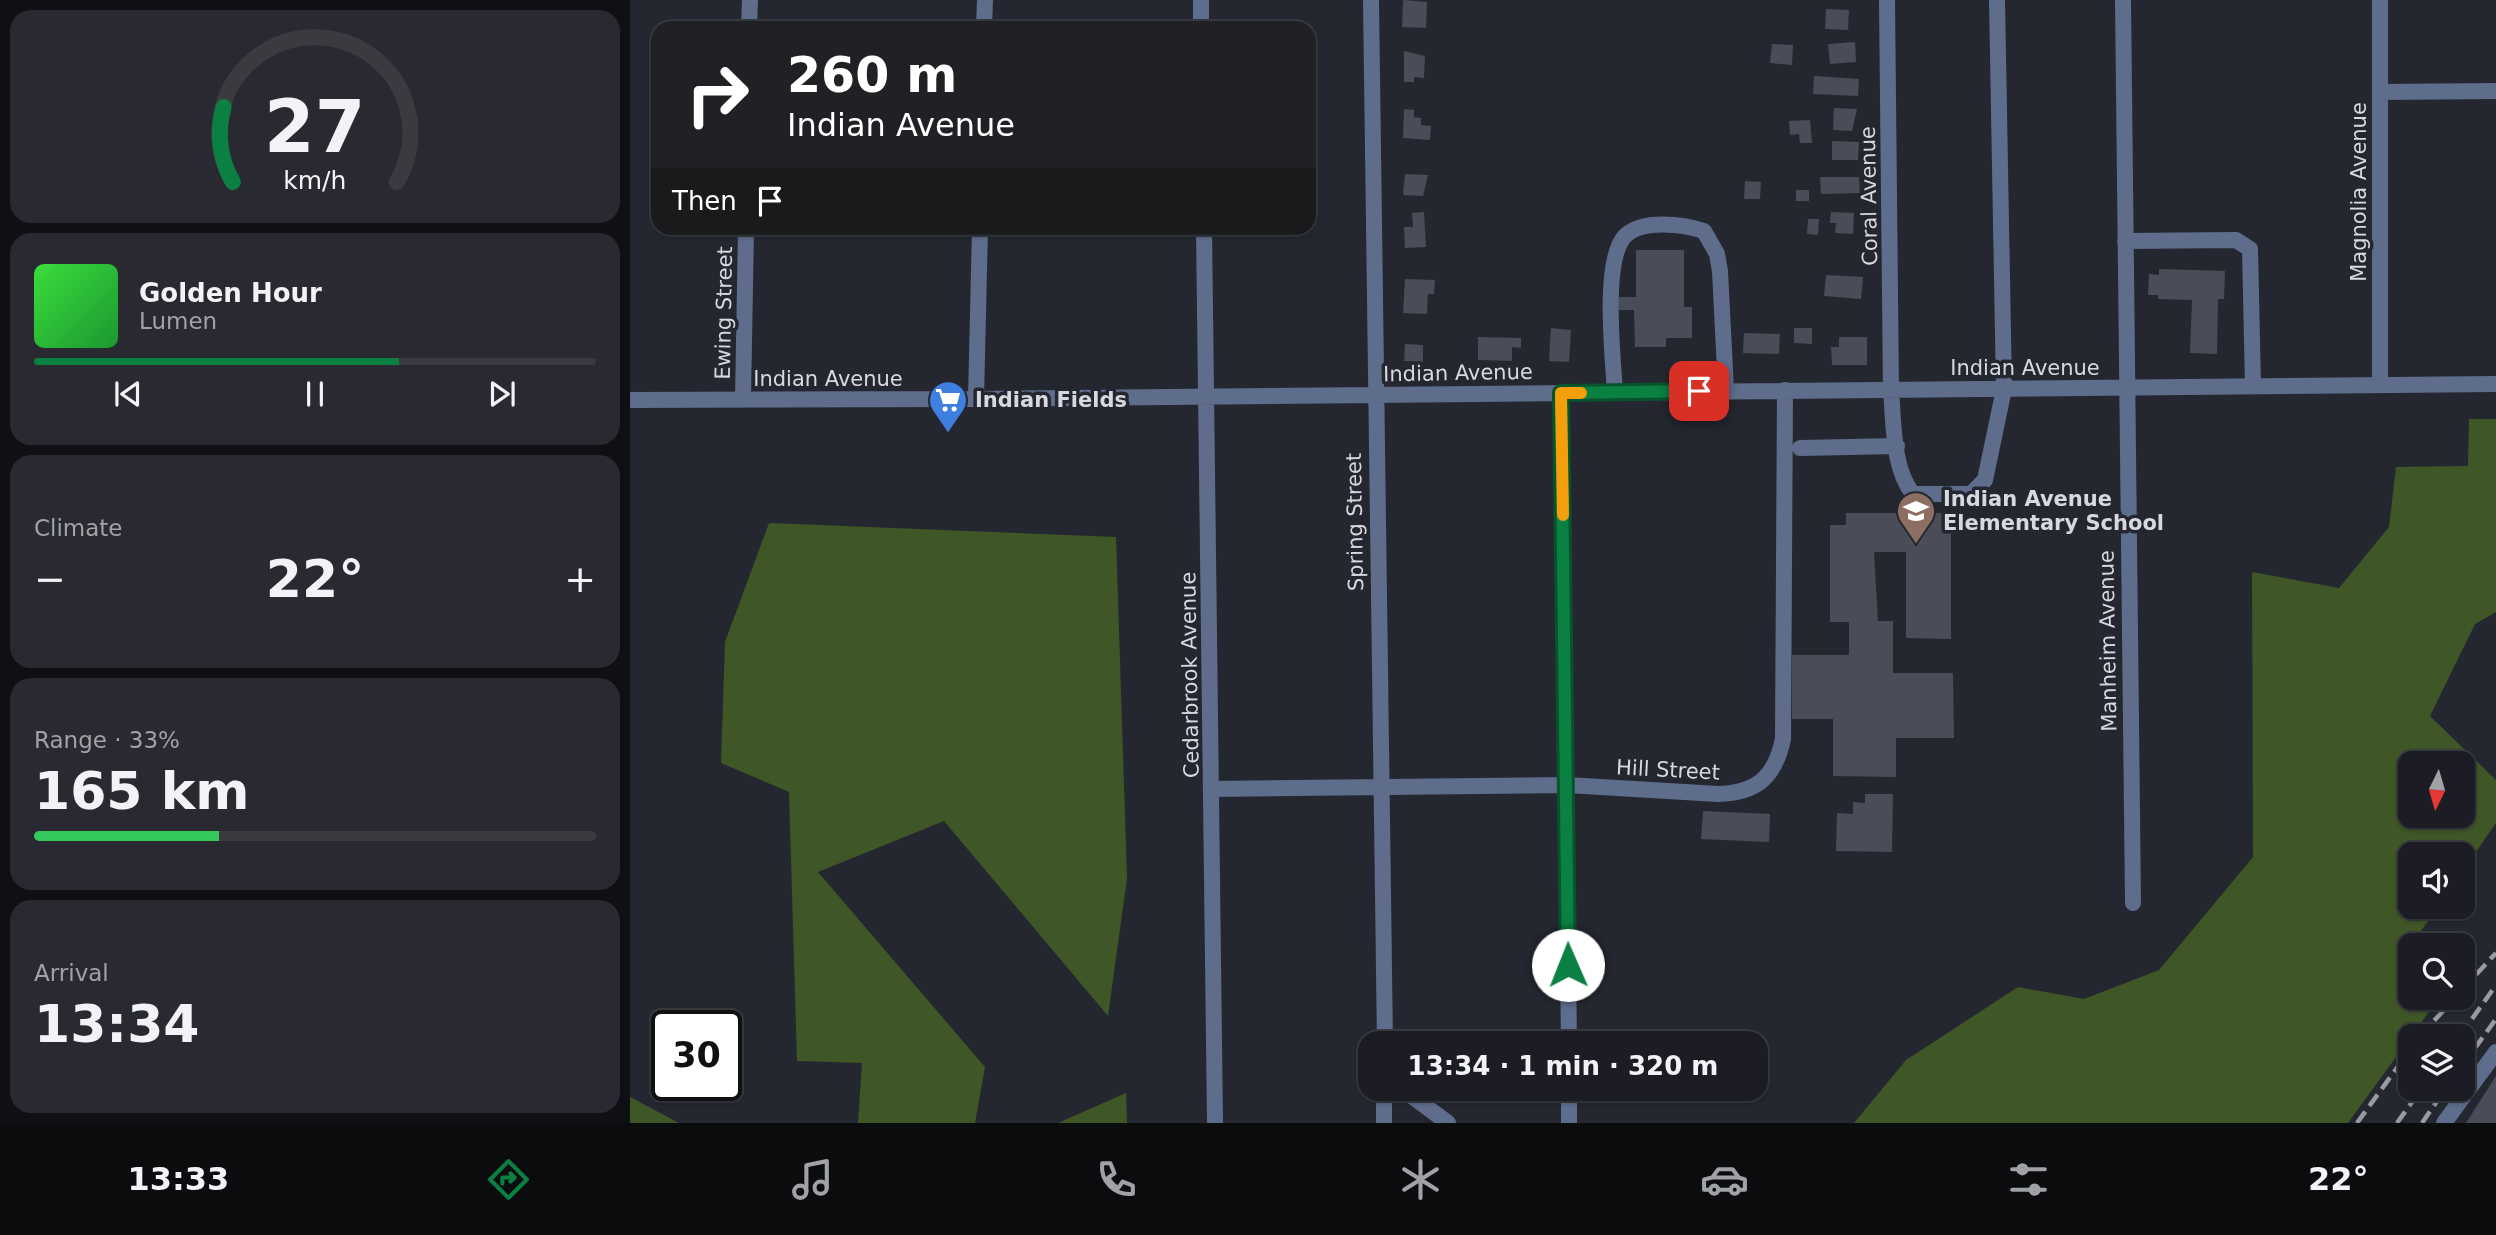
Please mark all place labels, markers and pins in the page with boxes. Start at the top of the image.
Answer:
pin [1669,361,1729,421]
supermarket icon: Indian Fields [927,379,969,434]
place label: Indian Fields [975,388,1127,412]
place label: Indian Avenue Elementary School [1943,487,2164,535]
school or university icon: Indian Avenue Elementary School [1895,490,1937,545]

